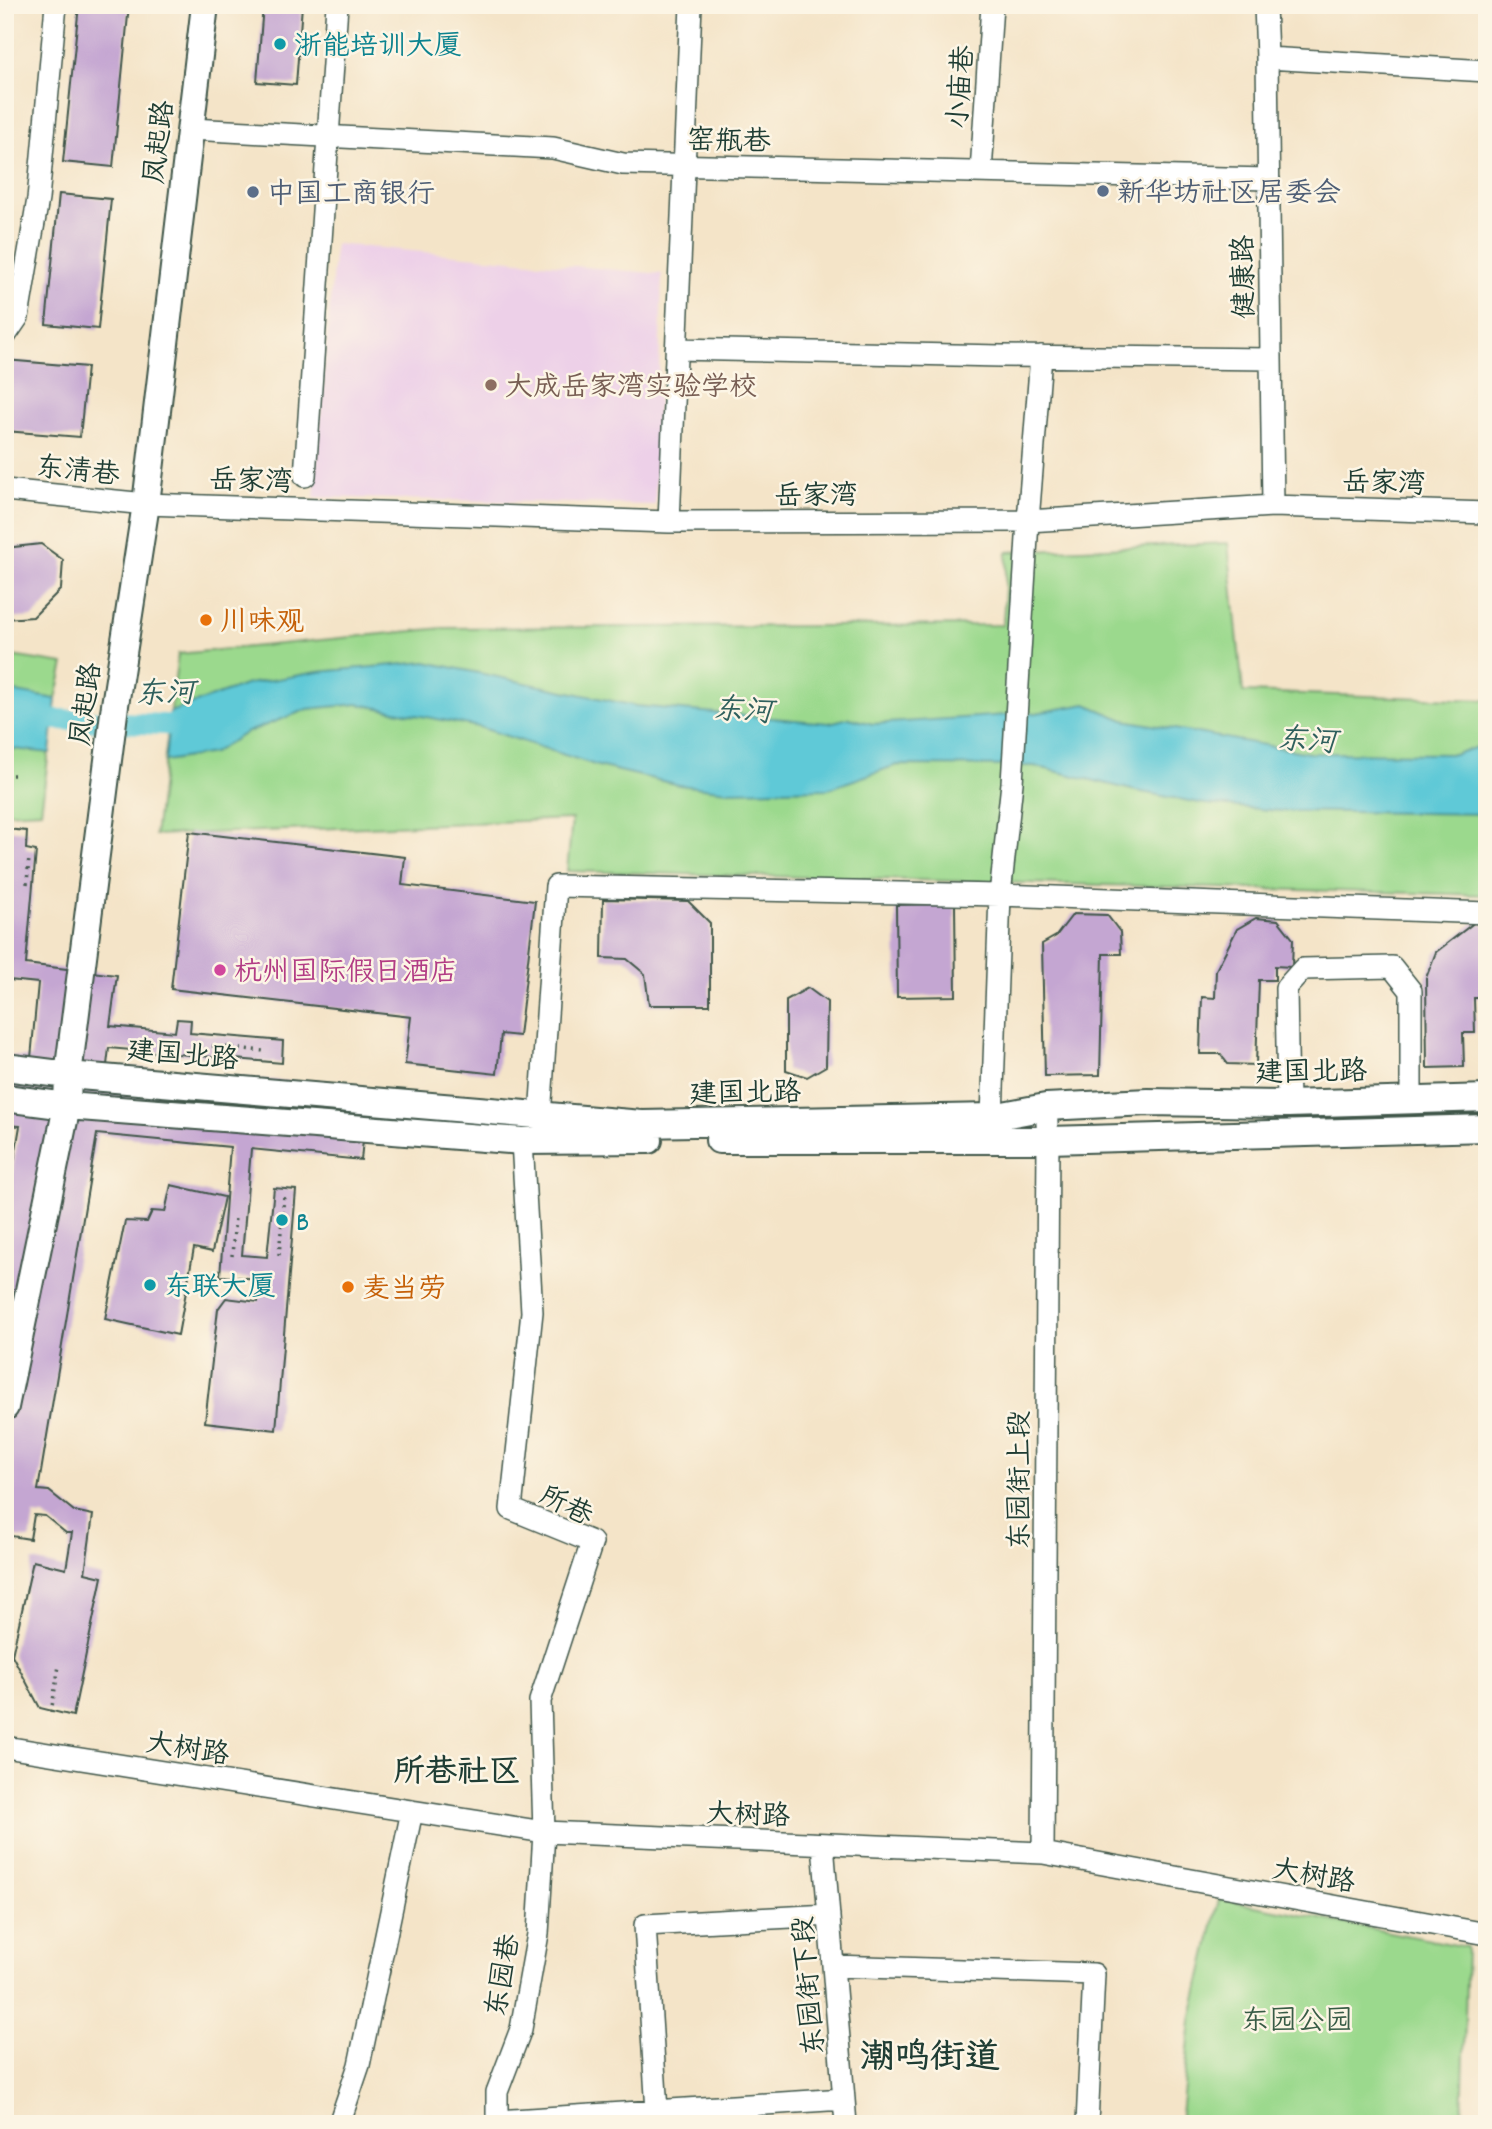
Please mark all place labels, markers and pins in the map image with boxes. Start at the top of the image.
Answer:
place label: 浙能培训大厦 [294,29,462,69]
marker: 浙能培训大厦 [272,36,288,52]
place label: 新华坊社区居委会 [1117,176,1341,216]
place label: 中国工商银行 [267,177,435,217]
marker: 新华坊社区居委会 [1095,183,1111,199]
marker: 中国工商银行 [245,184,261,200]
place label: 大成岳家湾实验学校 [505,370,757,410]
marker: 大成岳家湾实验学校 [483,377,499,393]
place label: 川味观 [220,605,304,645]
marker: 川味观 [198,612,214,628]
place label: 杭州国际假日酒店 [234,955,458,995]
marker: 杭州国际假日酒店 [212,962,228,978]
place label: B [296,1205,309,1245]
marker: B [274,1212,290,1228]
place label: 东联大厦 [164,1270,276,1310]
place label: 麦当劳 [362,1272,446,1312]
marker: 东联大厦 [142,1277,158,1293]
marker: 麦当劳 [340,1279,356,1295]

